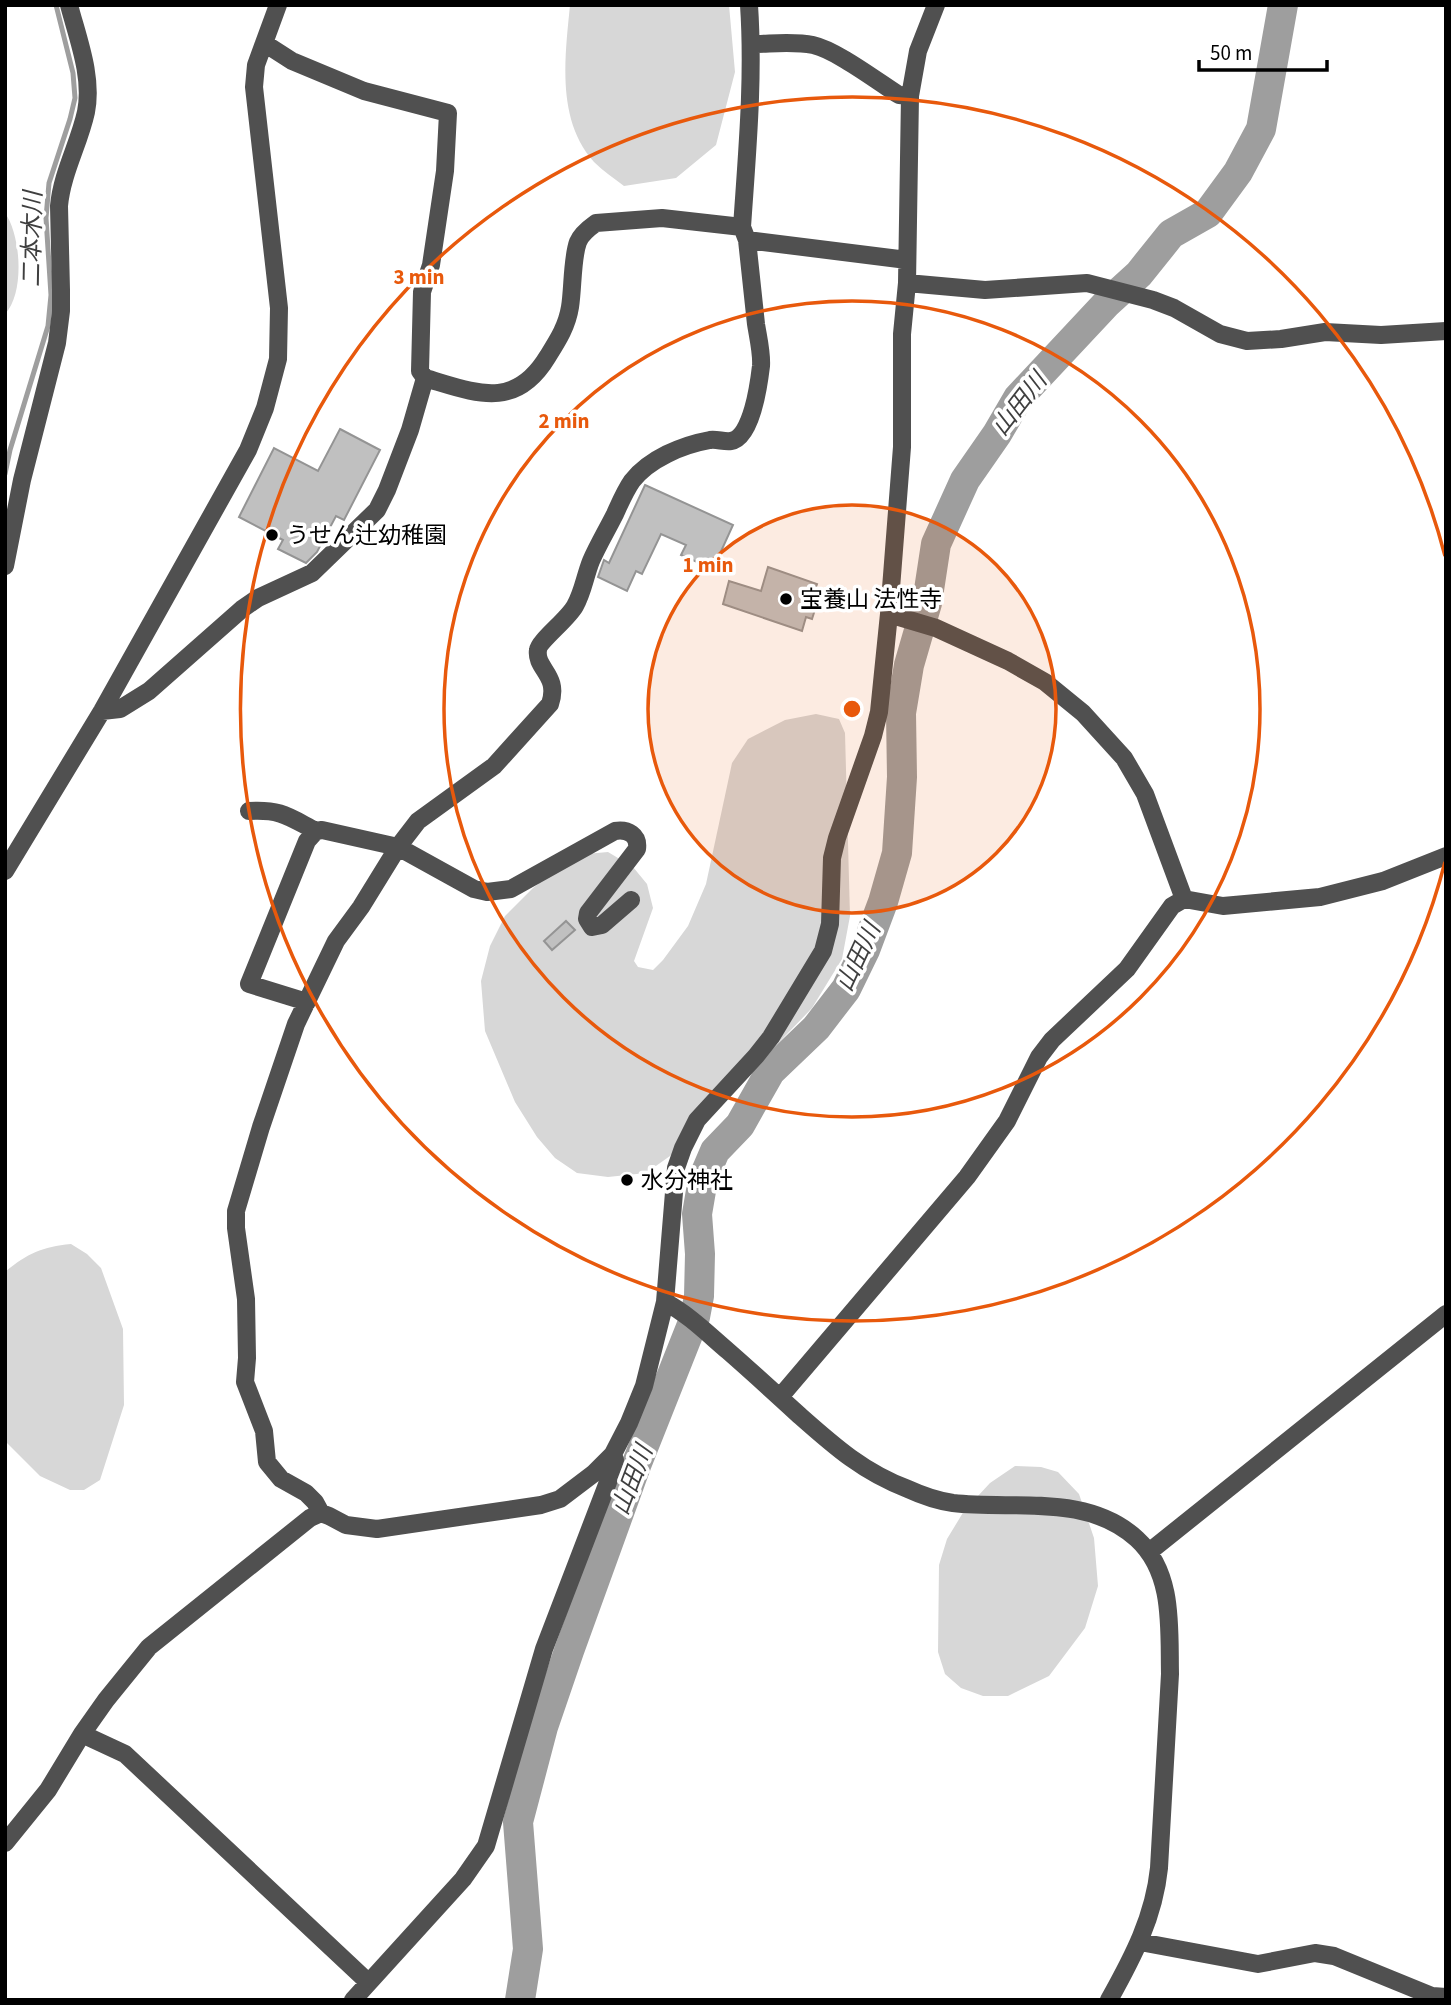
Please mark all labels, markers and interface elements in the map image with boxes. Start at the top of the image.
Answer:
scale bar [1199,28,1327,72]
text: 50 m [1210,38,1252,68]
water label: 二本木川 [14,188,51,287]
text: 3 min [393,262,445,292]
water label: 山田川 [983,363,1057,443]
text: 2 min [538,406,590,436]
place label: うせん辻幼稚園 [286,519,447,552]
marker: うせん辻幼稚園 [264,527,280,543]
text: 1 min [682,550,734,580]
place label: 宝養山 法性寺 [800,583,943,616]
marker: 宝養山 法性寺 [778,591,794,607]
centre of rings [840,697,864,721]
water label: 山田川 [827,914,891,997]
place label: 水分神社 [641,1164,733,1197]
marker: 水分神社 [619,1172,635,1188]
water label: 山田川 [603,1437,663,1520]

